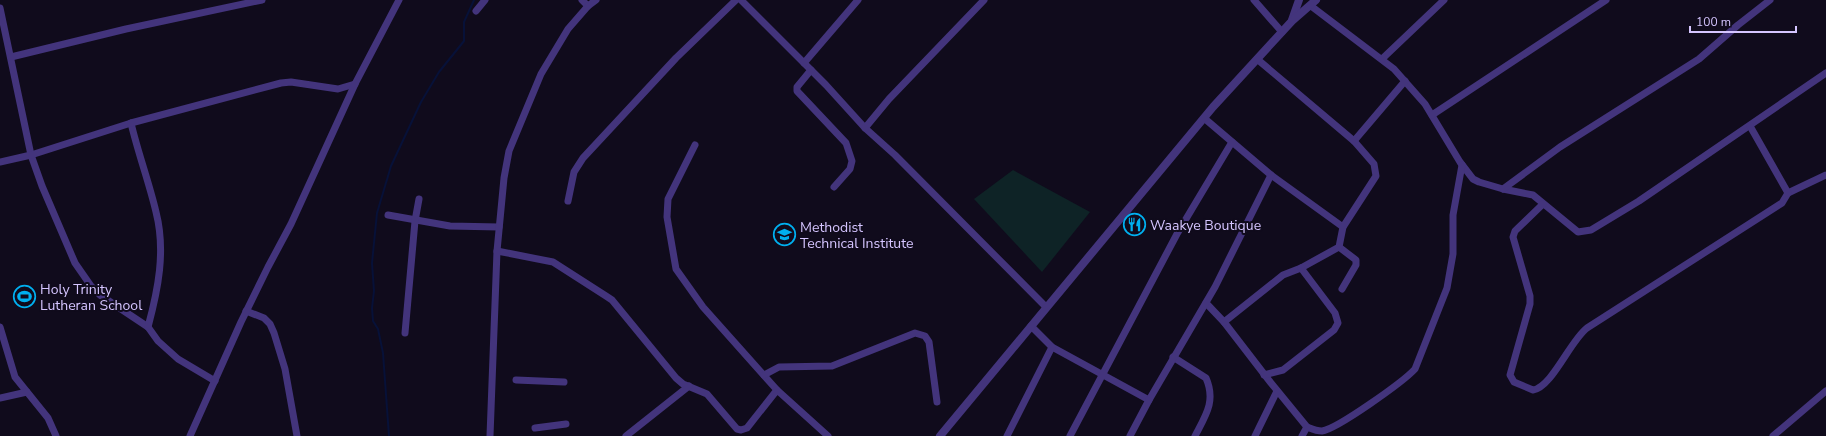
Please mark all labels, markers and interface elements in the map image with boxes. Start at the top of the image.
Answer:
scale bar [1690,8,1796,34]
text: 100 m [1696,14,1731,30]
restaurant icon: Waakye Boutique [1121,212,1147,238]
place label: Waakye Boutique [1150,216,1261,235]
place label: Methodist Technical Institute [800,218,913,253]
school or university icon: Methodist Technical Institute [771,222,797,248]
place label: Holy Trinity Lutheran School [40,280,143,315]
sports icon: Holy Trinity Lutheran School [11,284,37,310]

